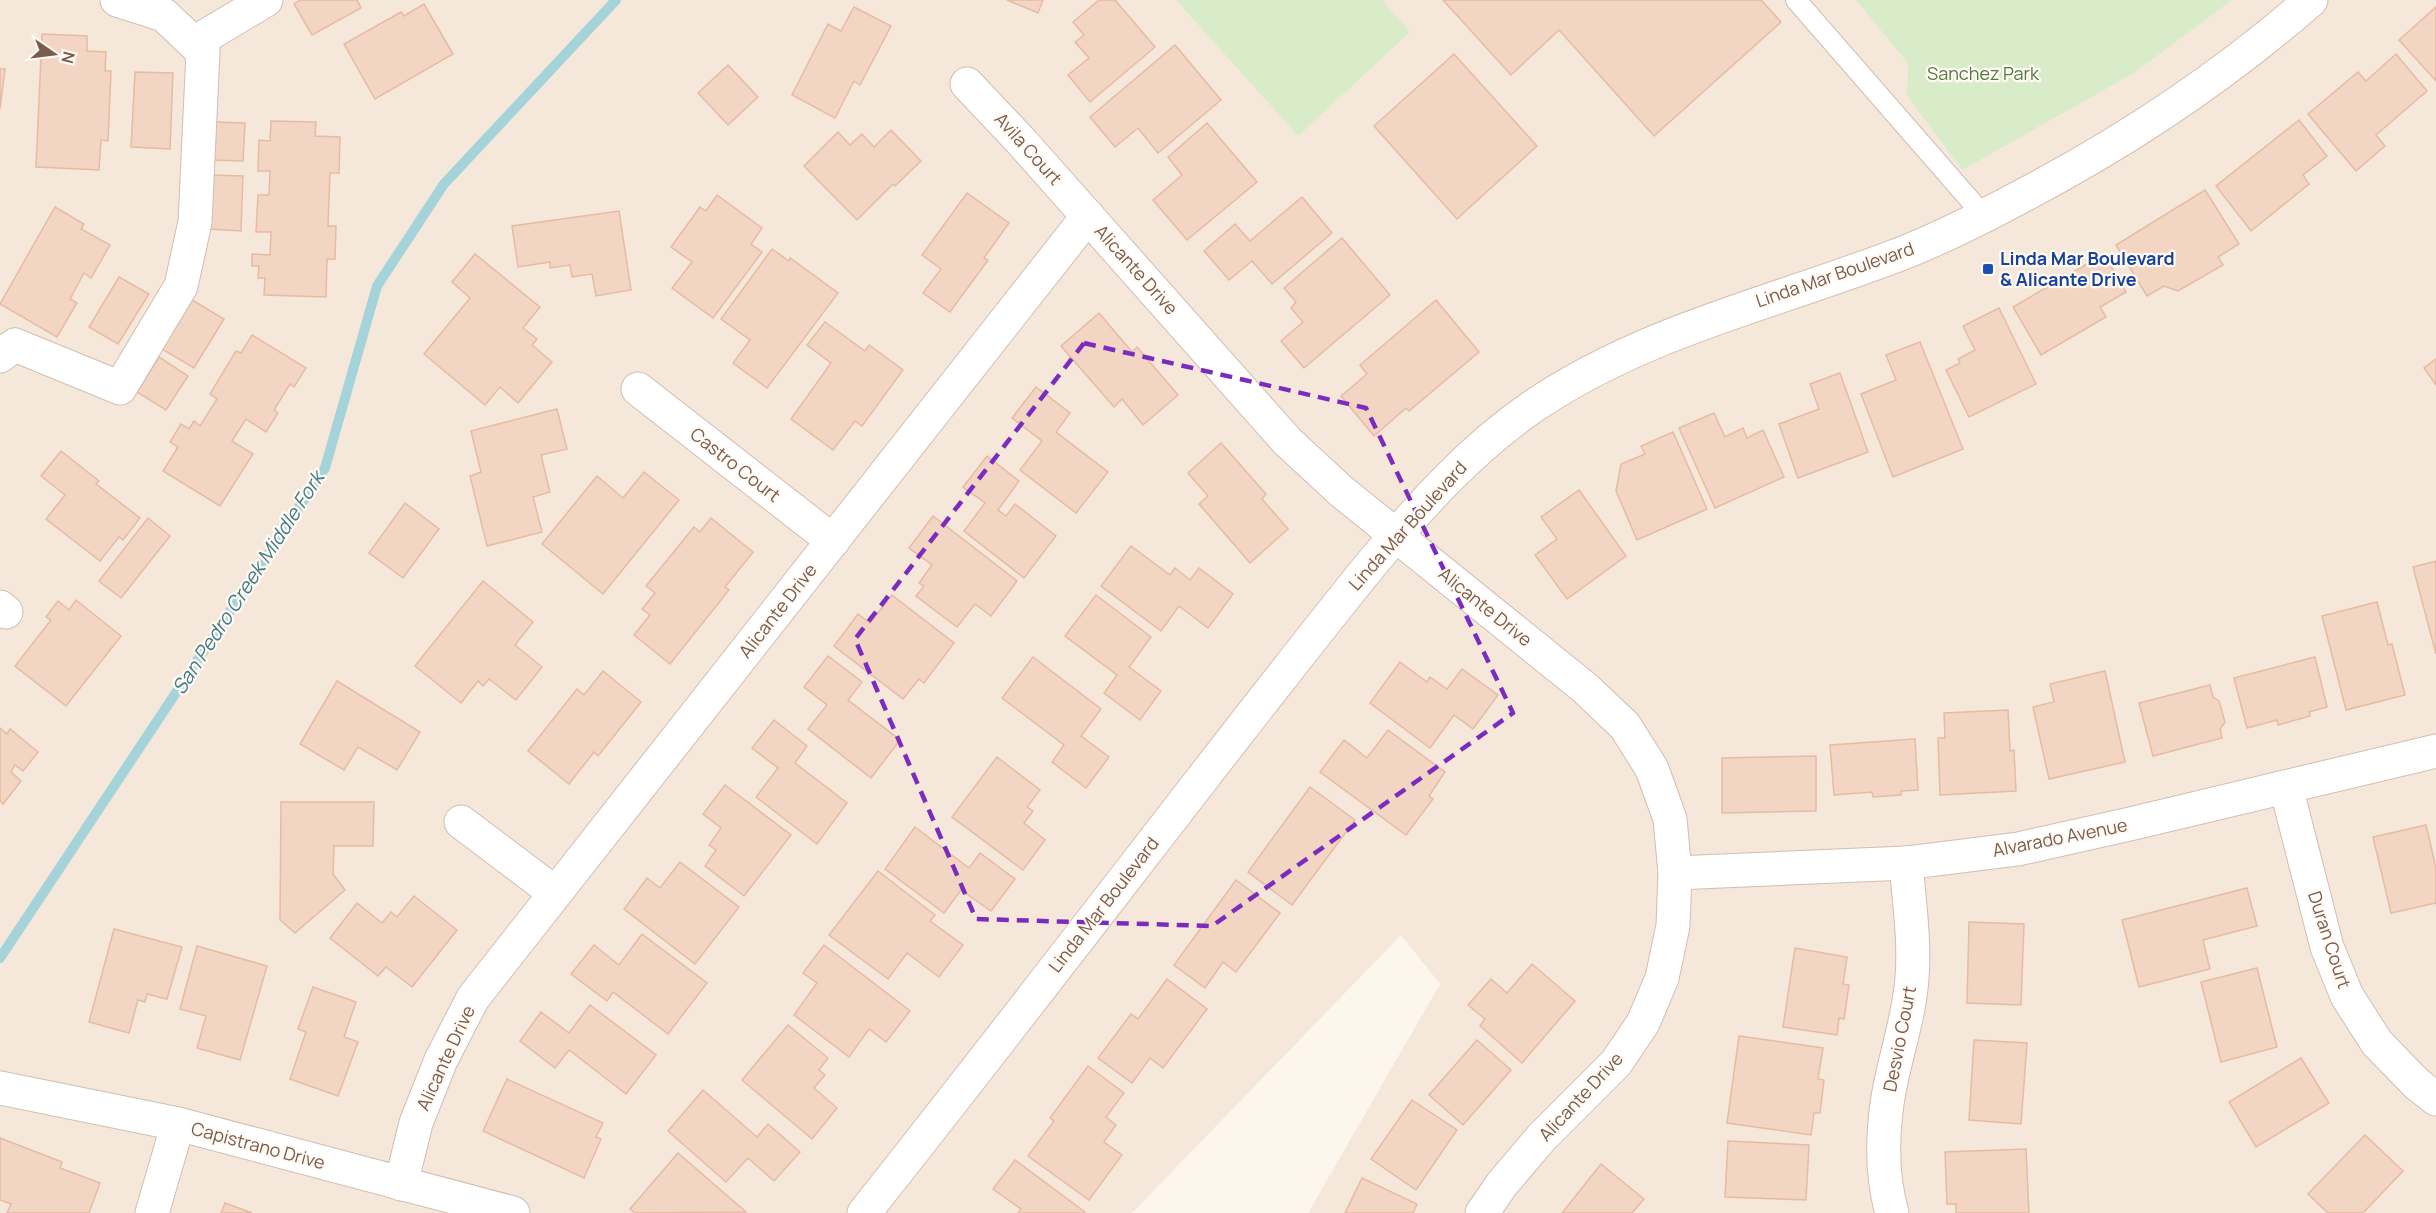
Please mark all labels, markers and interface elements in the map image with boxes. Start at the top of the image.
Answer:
north arrow [24,24,84,84]
text: N [56,49,81,66]
park label: Sanchez Park [1927,61,2040,85]
street label: Avila Court [990,107,1068,190]
street label: Alicante Drive [1090,219,1184,320]
street label: Linda Mar Boulevard [1752,236,1917,312]
place label: Linda Mar Boulevard & Alicante Drive [2000,246,2175,291]
marker: Linda Mar Boulevard & Alicante Drive [1981,262,1995,276]
street label: Castro Court [686,422,786,507]
street label: Linda Mar Boulevard [1343,456,1472,595]
water label: San Pedro Creek Middle Fork [165,464,332,699]
street label: Alicante Drive [733,558,822,662]
street label: Alicante Drive [1434,561,1537,651]
street label: Alvarado Avenue [1990,812,2129,862]
street label: Linda Mar Boulevard [1043,832,1164,977]
street label: Duran Court [2303,888,2357,991]
street label: Desvio Court [1877,984,1921,1094]
street label: Alicante Drive [410,1001,480,1114]
street label: Alicante Drive [1533,1047,1628,1146]
street label: Capistrano Drive [189,1116,328,1174]

